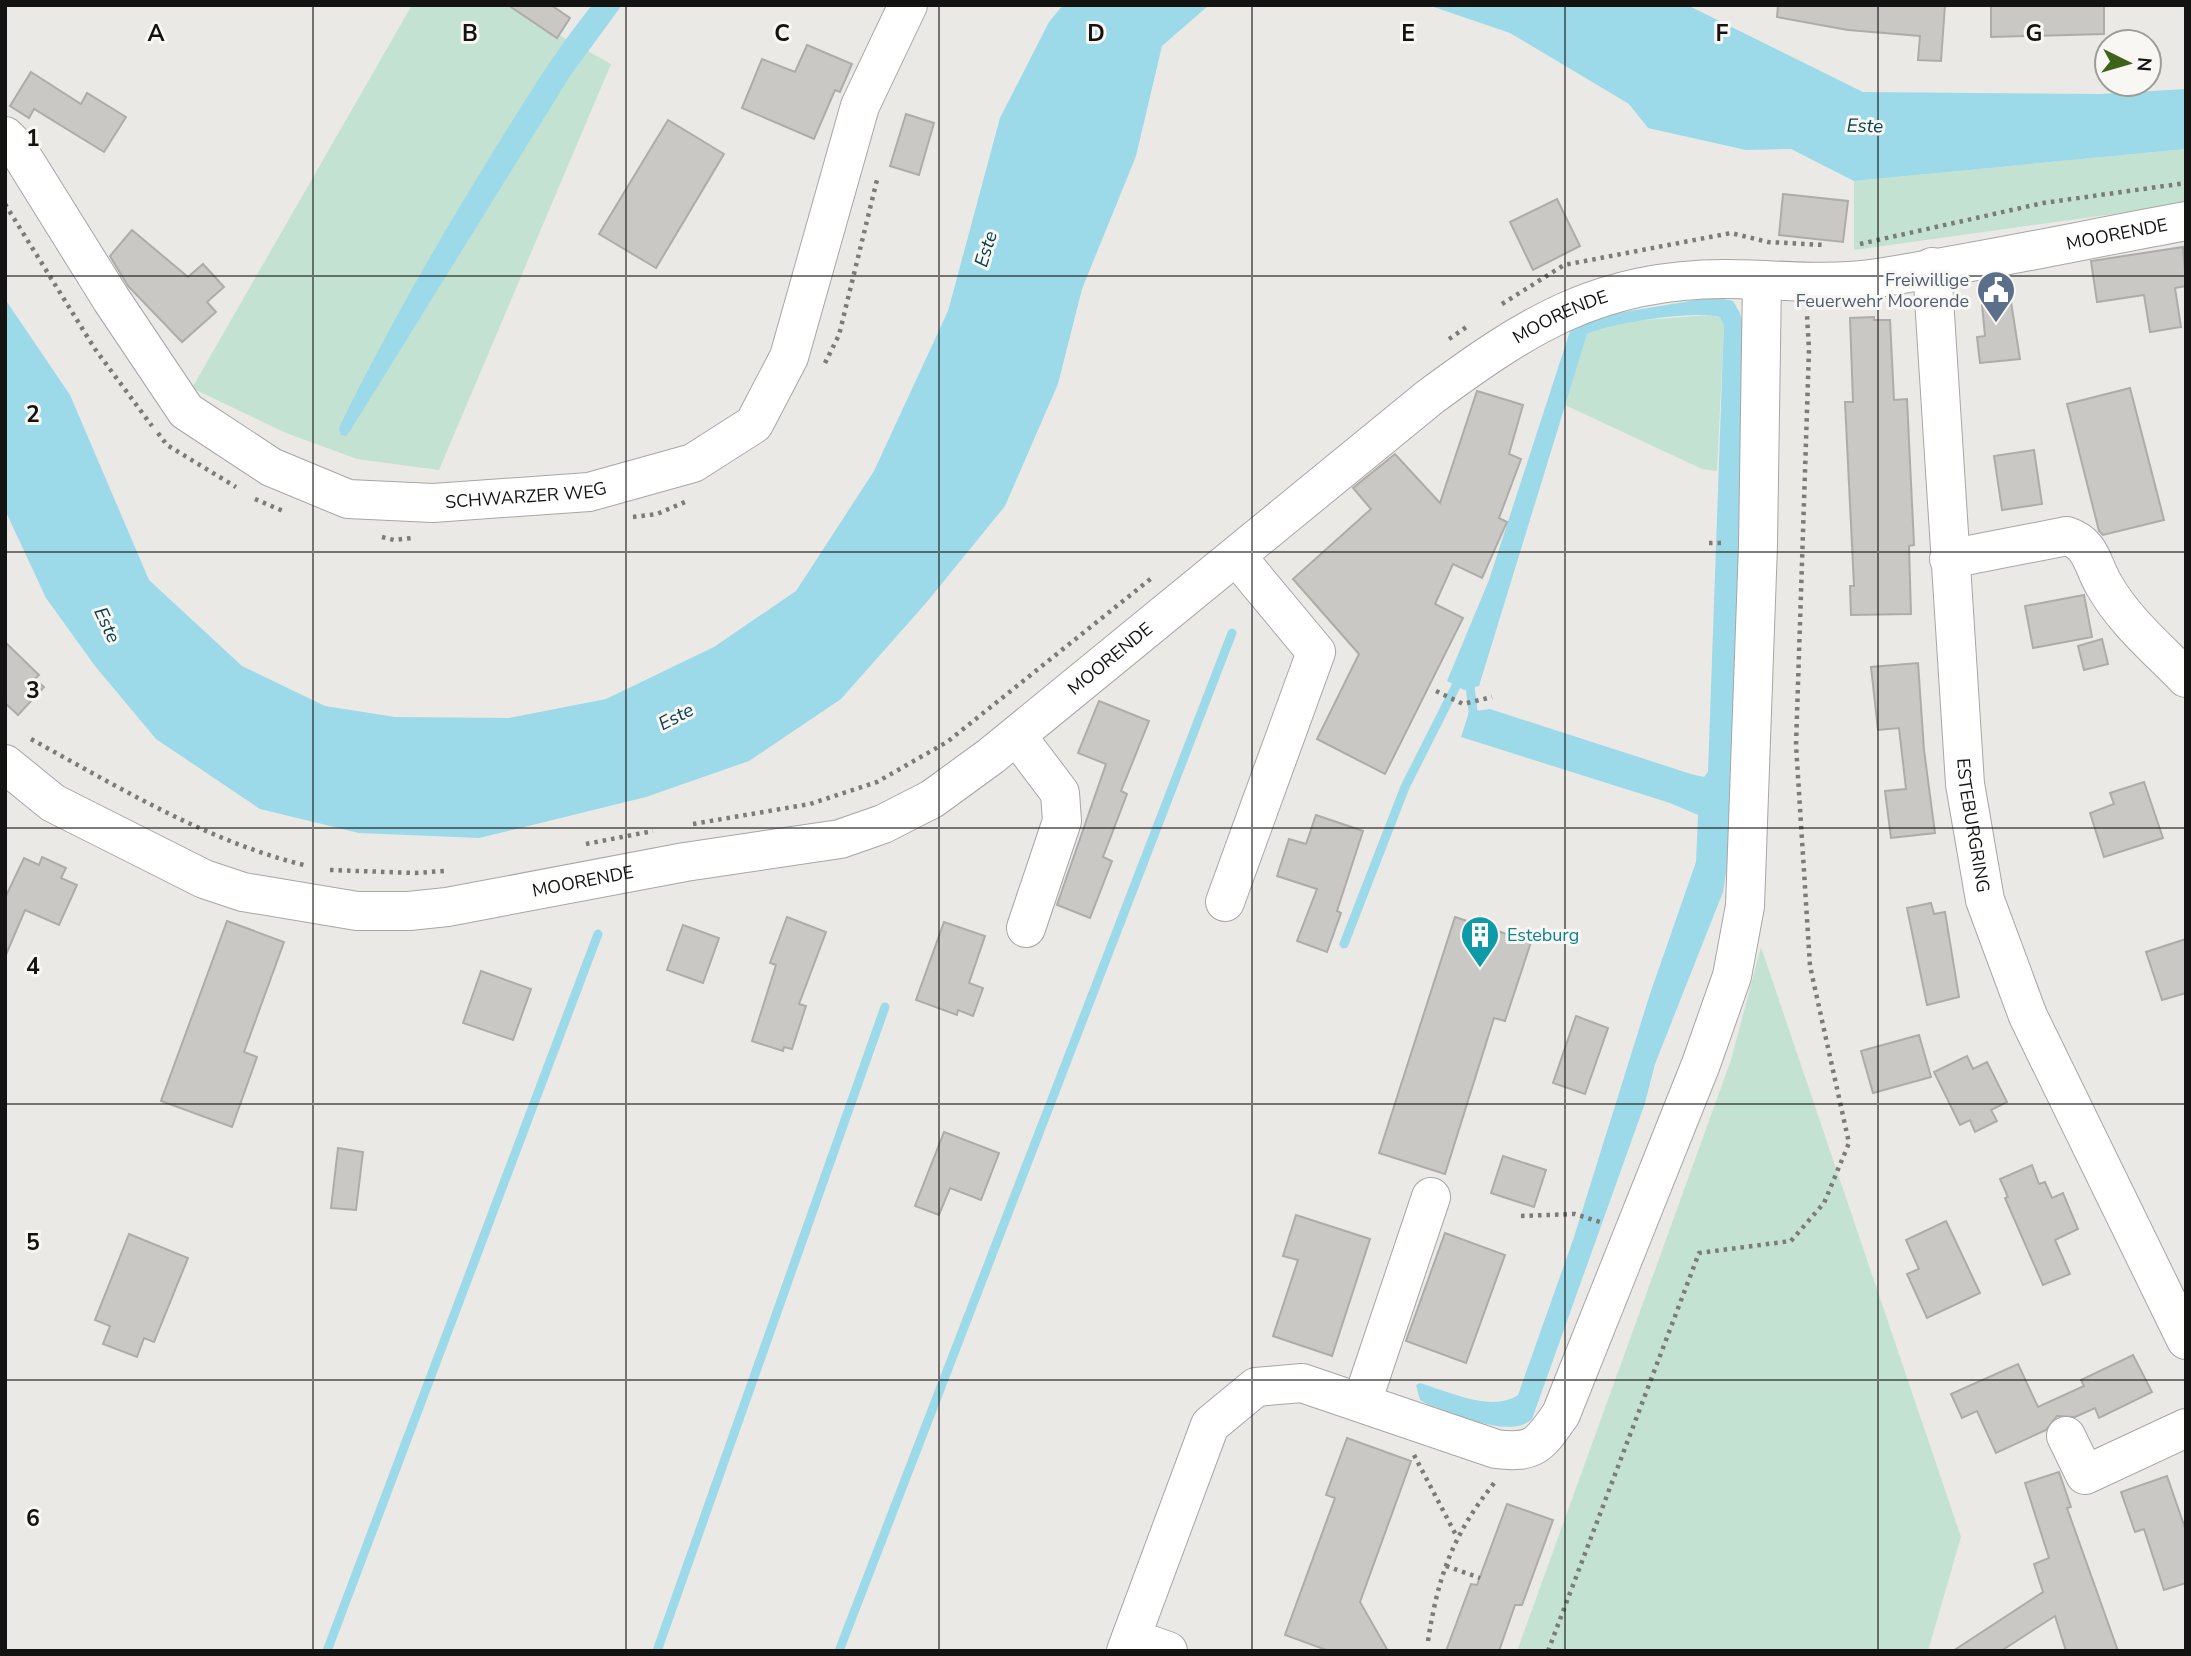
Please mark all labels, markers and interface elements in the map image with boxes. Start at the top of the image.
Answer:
text: A [147,18,165,49]
text: B [462,18,478,49]
text: C [774,18,790,49]
text: D [1087,18,1105,49]
text: E [1401,18,1415,49]
text: F [1716,18,1729,49]
text: G [2026,18,2042,49]
north arrow [2093,28,2163,98]
text: N [2130,56,2158,73]
water label: Este [1846,113,1884,139]
text: 1 [26,123,40,154]
street label: MOORENDE [2064,213,2170,256]
water label: Este [968,228,1004,270]
place label: Freiwillige Feuerwehr Moorende [1796,268,1969,313]
public building icon: Freiwillige Feuerwehr Moorende [1975,269,2017,324]
street label: MOORENDE [1508,284,1611,349]
text: 2 [26,399,40,430]
street label: SCHWARZER WEG [444,476,609,514]
water label: Este [87,603,127,647]
street label: MOORENDE [1063,617,1157,700]
text: 3 [26,675,40,706]
water label: Este [654,697,698,737]
street label: ESTEBURGRING [1951,757,1995,894]
street label: MOORENDE [530,860,636,903]
building icon: Esteburg [1459,914,1501,969]
place label: Esteburg [1507,923,1579,947]
text: 4 [26,951,40,982]
text: 5 [26,1227,40,1258]
text: 6 [26,1503,40,1534]

